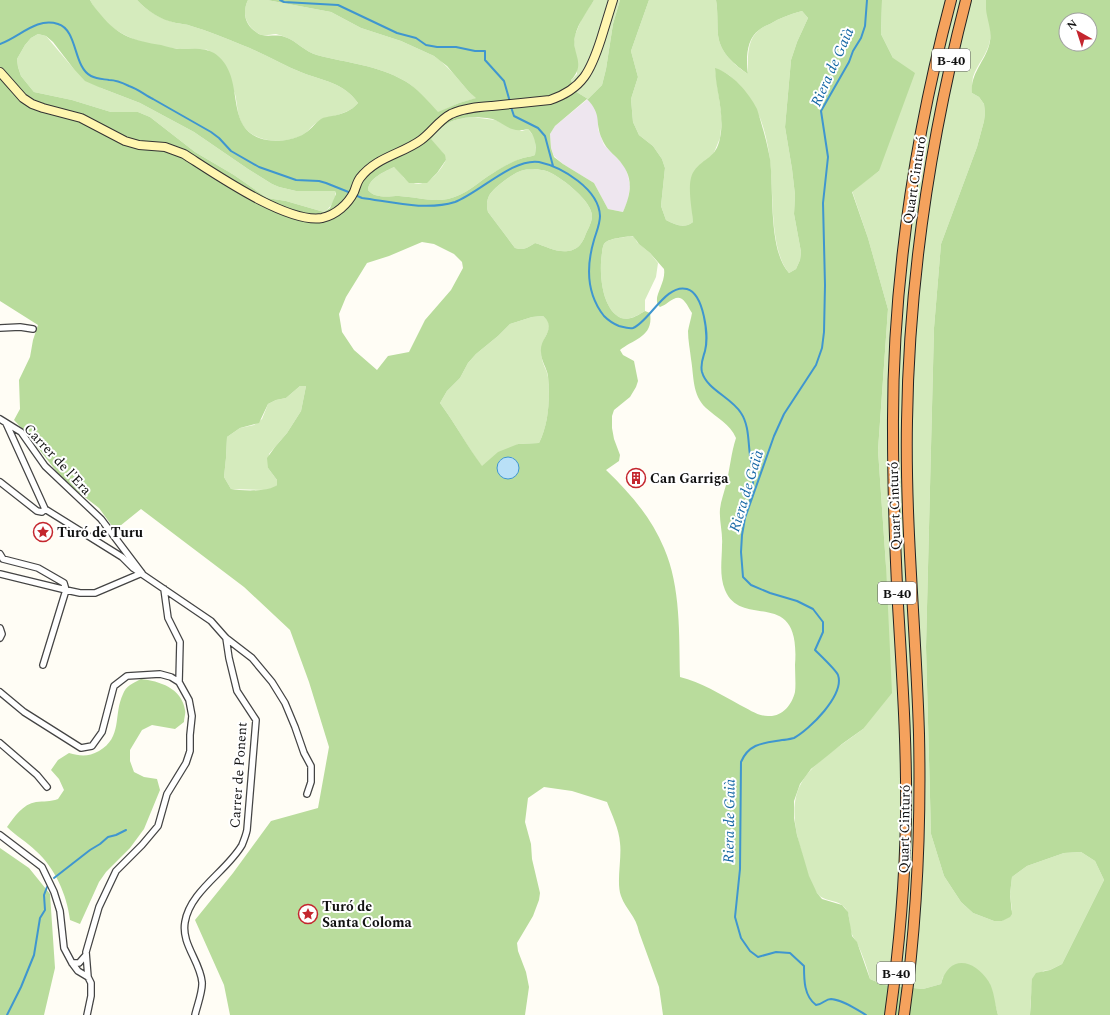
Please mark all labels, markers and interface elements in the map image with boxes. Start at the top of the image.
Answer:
north arrow [1058,12,1098,52]
text: N [1063,15,1081,34]
water label: Riera de Gaià [805,24,860,110]
road number: B-40 [932,49,970,71]
street label: Quart Cinturó [897,135,932,225]
street label: Carrer de l'Era [19,419,97,500]
water label: Riera de Gaià [723,447,770,535]
street label: Quart Cinturó [882,461,907,551]
building icon: Can Garriga [625,467,647,489]
place label: Can Garriga [650,468,729,489]
place icon: Turó de Turu [32,521,54,543]
place label: Turó de Turu [57,522,144,543]
road number: B-40 [878,582,916,604]
street label: Carrer de Ponent [224,721,253,829]
water label: Riera de Gaià [717,778,742,863]
street label: Quart Cinturó [893,785,916,874]
place label: Turó de Santa Coloma [322,896,413,933]
place icon: Turó de Santa Coloma [297,903,319,925]
road number: B-40 [877,962,915,984]

